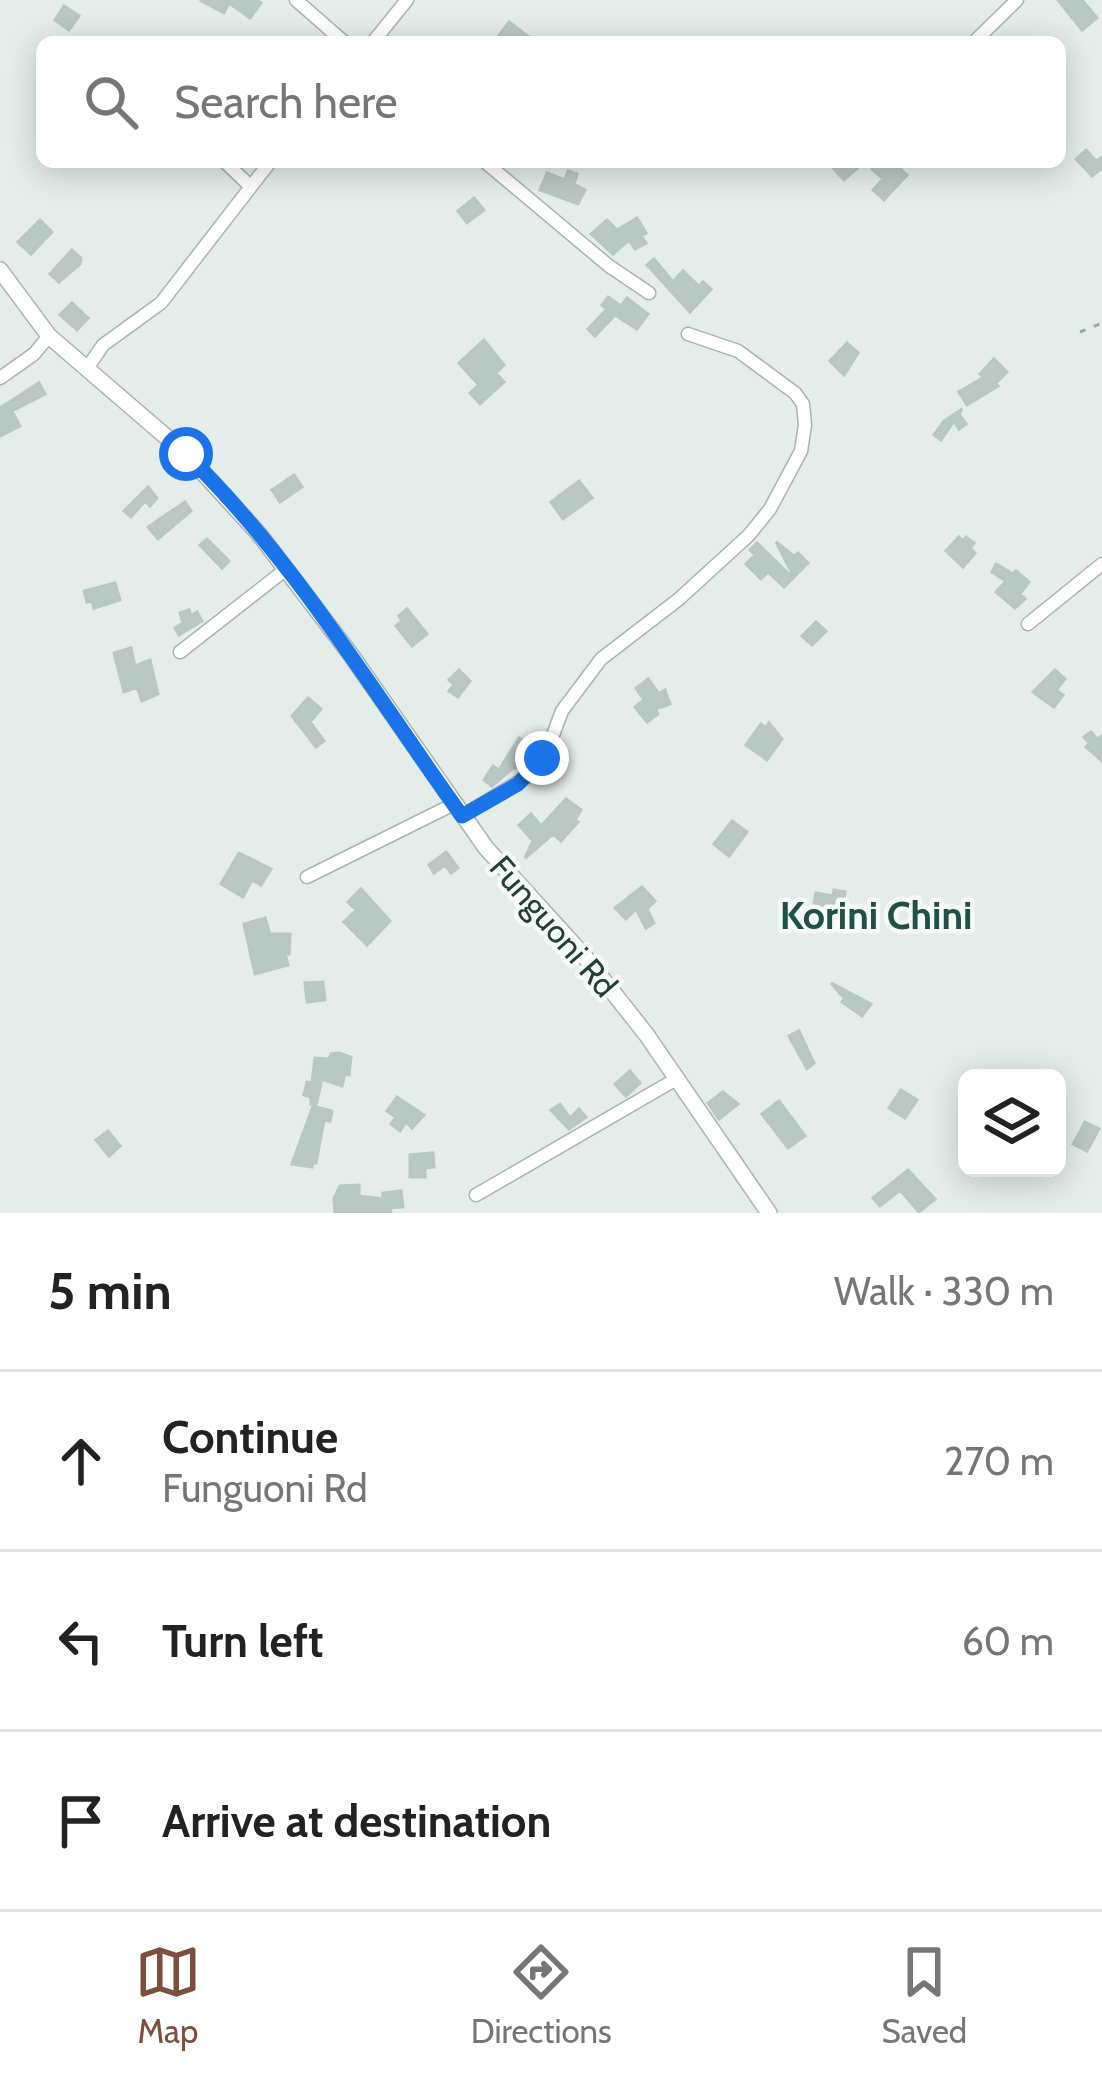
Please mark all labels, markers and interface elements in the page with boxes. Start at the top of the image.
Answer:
search box [36,36,1066,168]
icon: search [78,69,144,135]
text: Search here [174,75,398,129]
route start [159,427,213,481]
route end [515,731,569,785]
street label: Funguoni Rd [482,847,626,1005]
district label: Korini Chini [780,891,972,939]
map controls [958,1069,1066,1177]
button: layers [958,1069,1066,1177]
text: 5 min [48,1260,172,1322]
text: Walk · 330 m [834,1267,1054,1315]
text: Continue [162,1410,338,1464]
icon: ahead [48,1428,114,1494]
text: 270 m [944,1437,1054,1485]
text: Funguoni Rd [162,1464,368,1512]
icon: left [48,1608,114,1674]
text: Turn left [162,1614,324,1668]
text: 60 m [962,1617,1054,1665]
icon: arrive [48,1788,114,1854]
text: Arrive at destination [162,1794,551,1848]
tab: Map [135,1939,201,2051]
tab: Directions [471,1939,612,2051]
tab: Saved [881,1939,967,2051]

